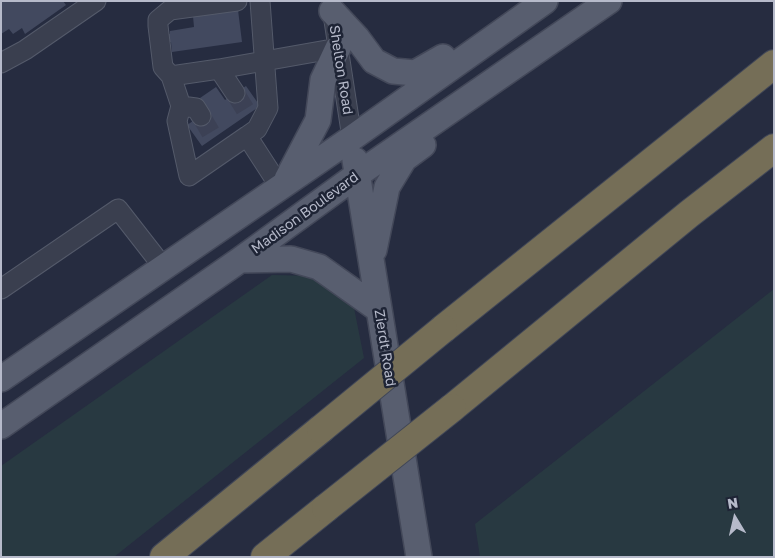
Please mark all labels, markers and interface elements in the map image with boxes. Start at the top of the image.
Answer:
street label: Shelton Road [326,24,356,116]
street label: Madison Boulevard [248,169,362,257]
street label: Zierdt Road [371,308,399,388]
north arrow [710,493,760,543]
text: N [726,493,739,512]

